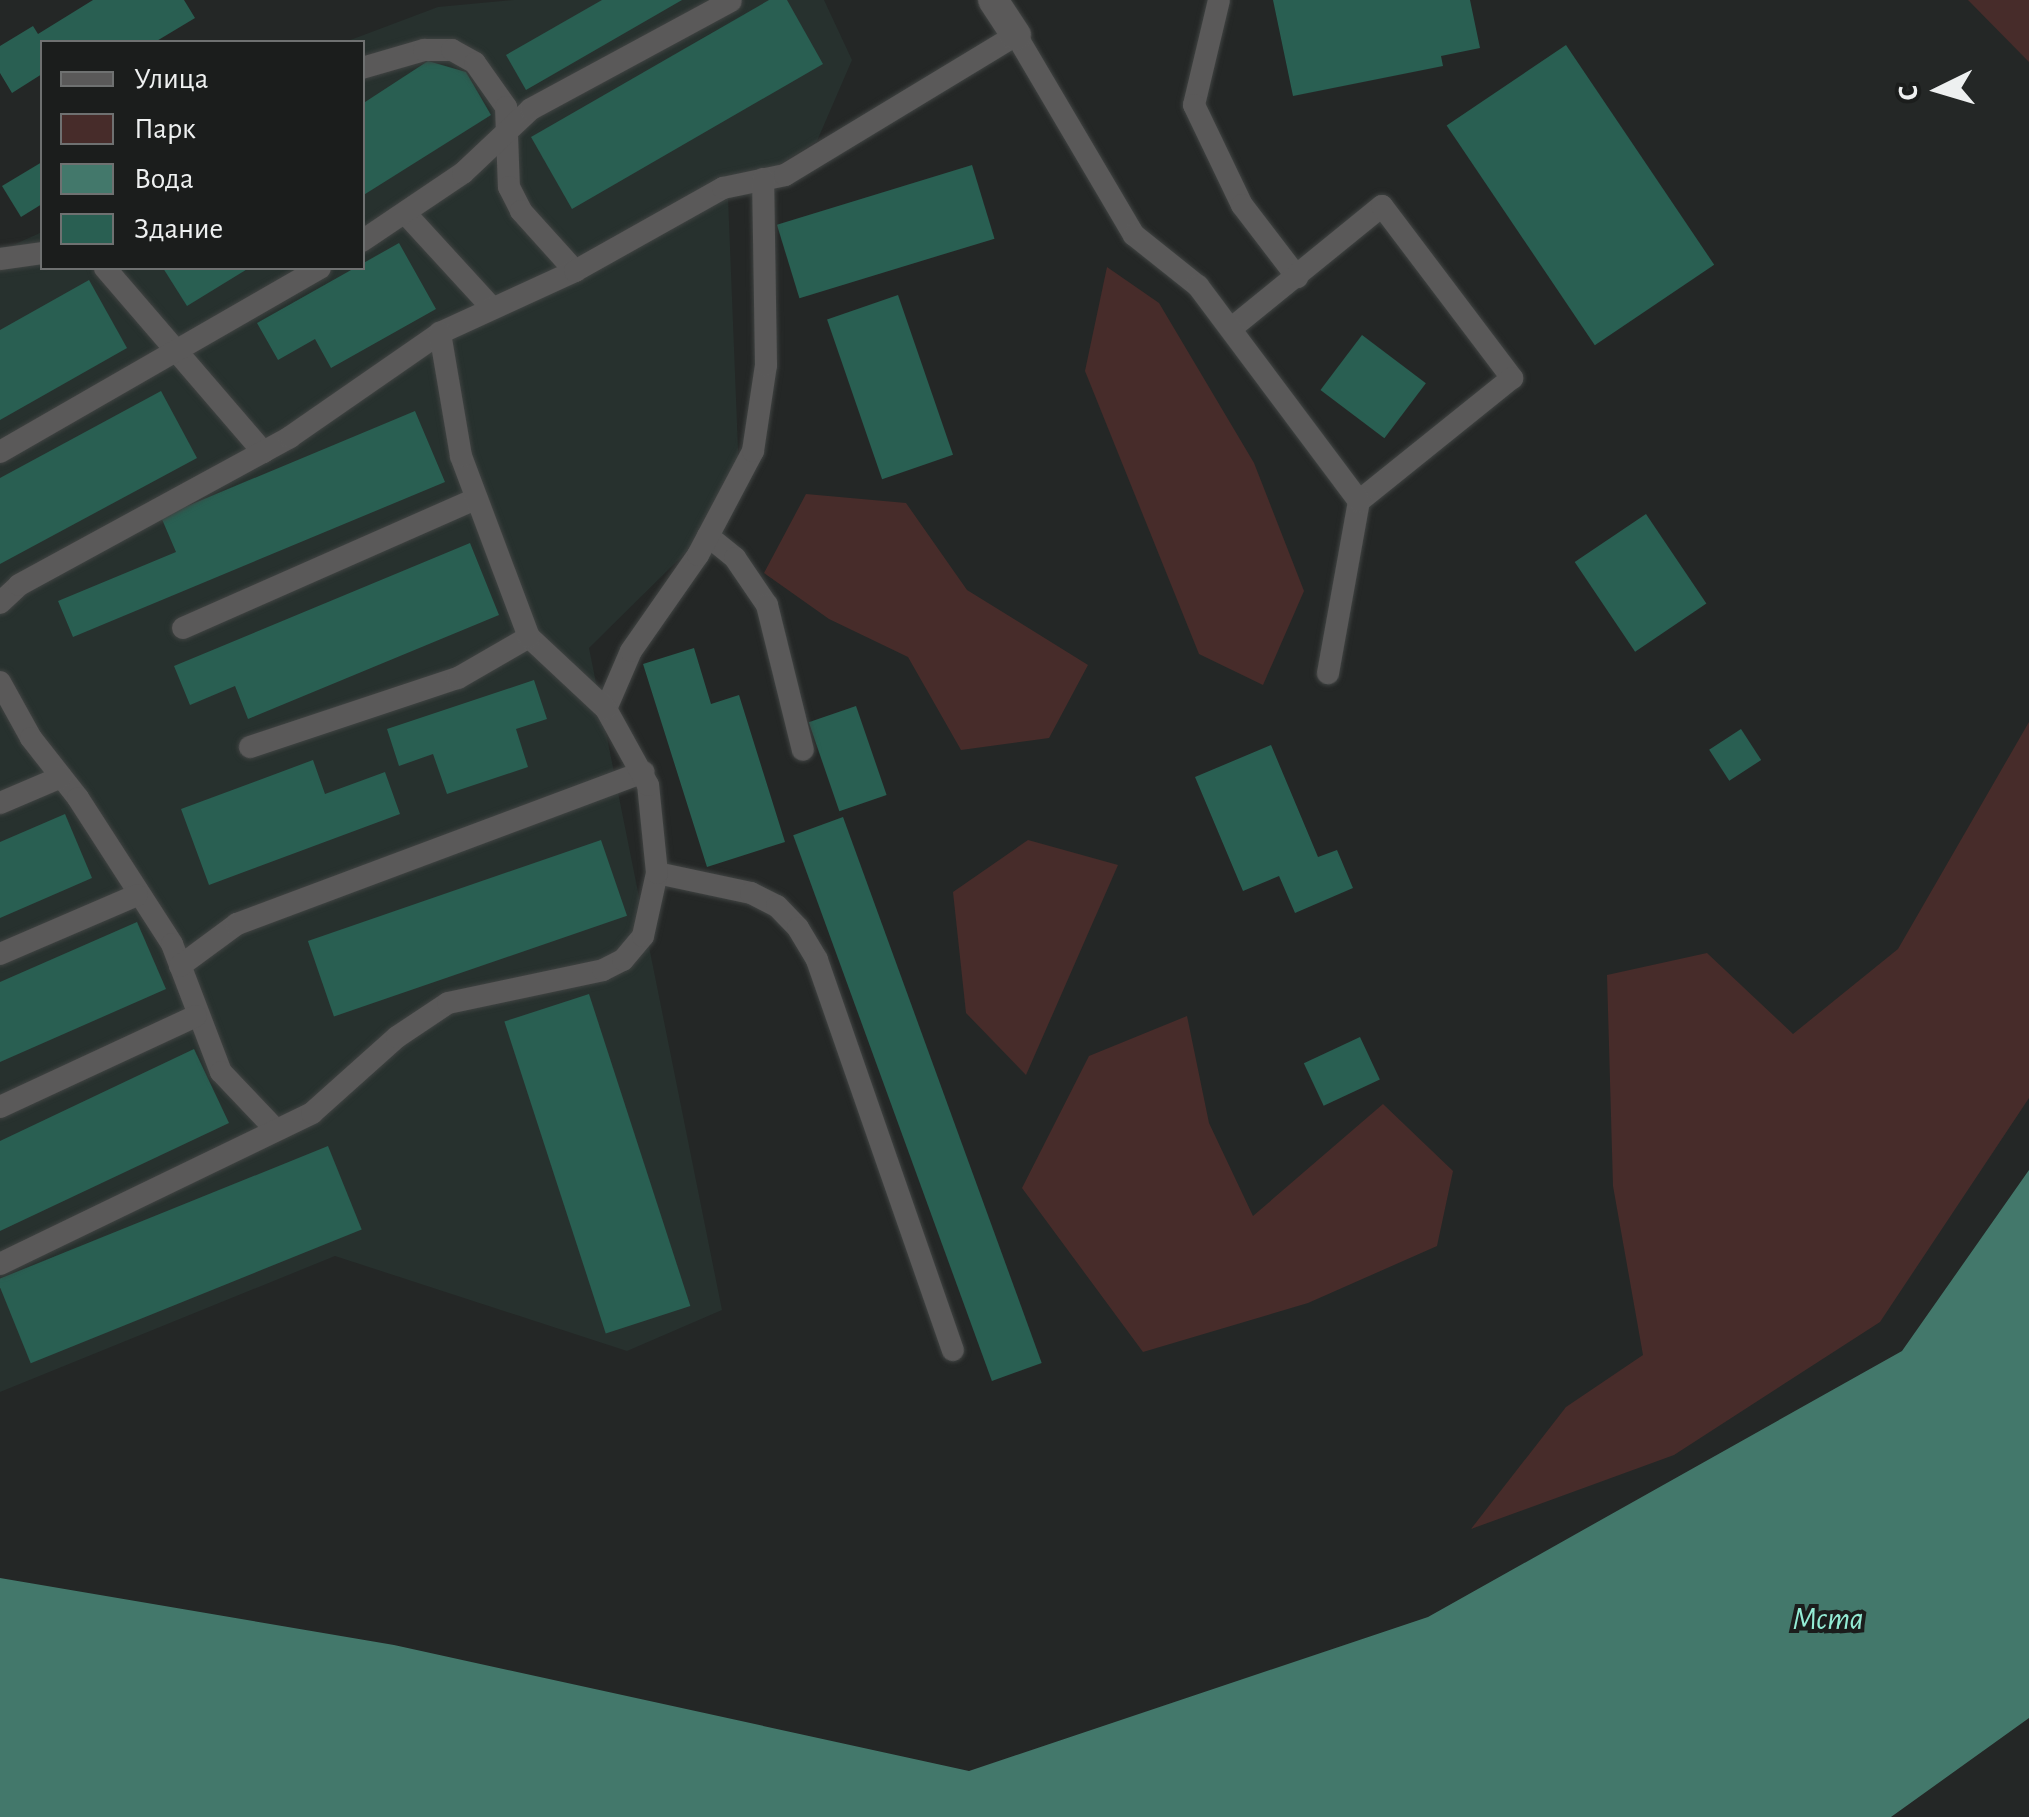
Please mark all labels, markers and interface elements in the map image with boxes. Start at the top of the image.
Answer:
legend [40,40,365,270]
north arrow [1889,40,1989,140]
text: Улица [134,64,209,94]
text: С [1894,84,1924,102]
text: Парк [134,114,196,144]
text: Вода [134,164,194,194]
text: Здание [134,214,223,244]
water label: Мста [1792,1600,1864,1638]

